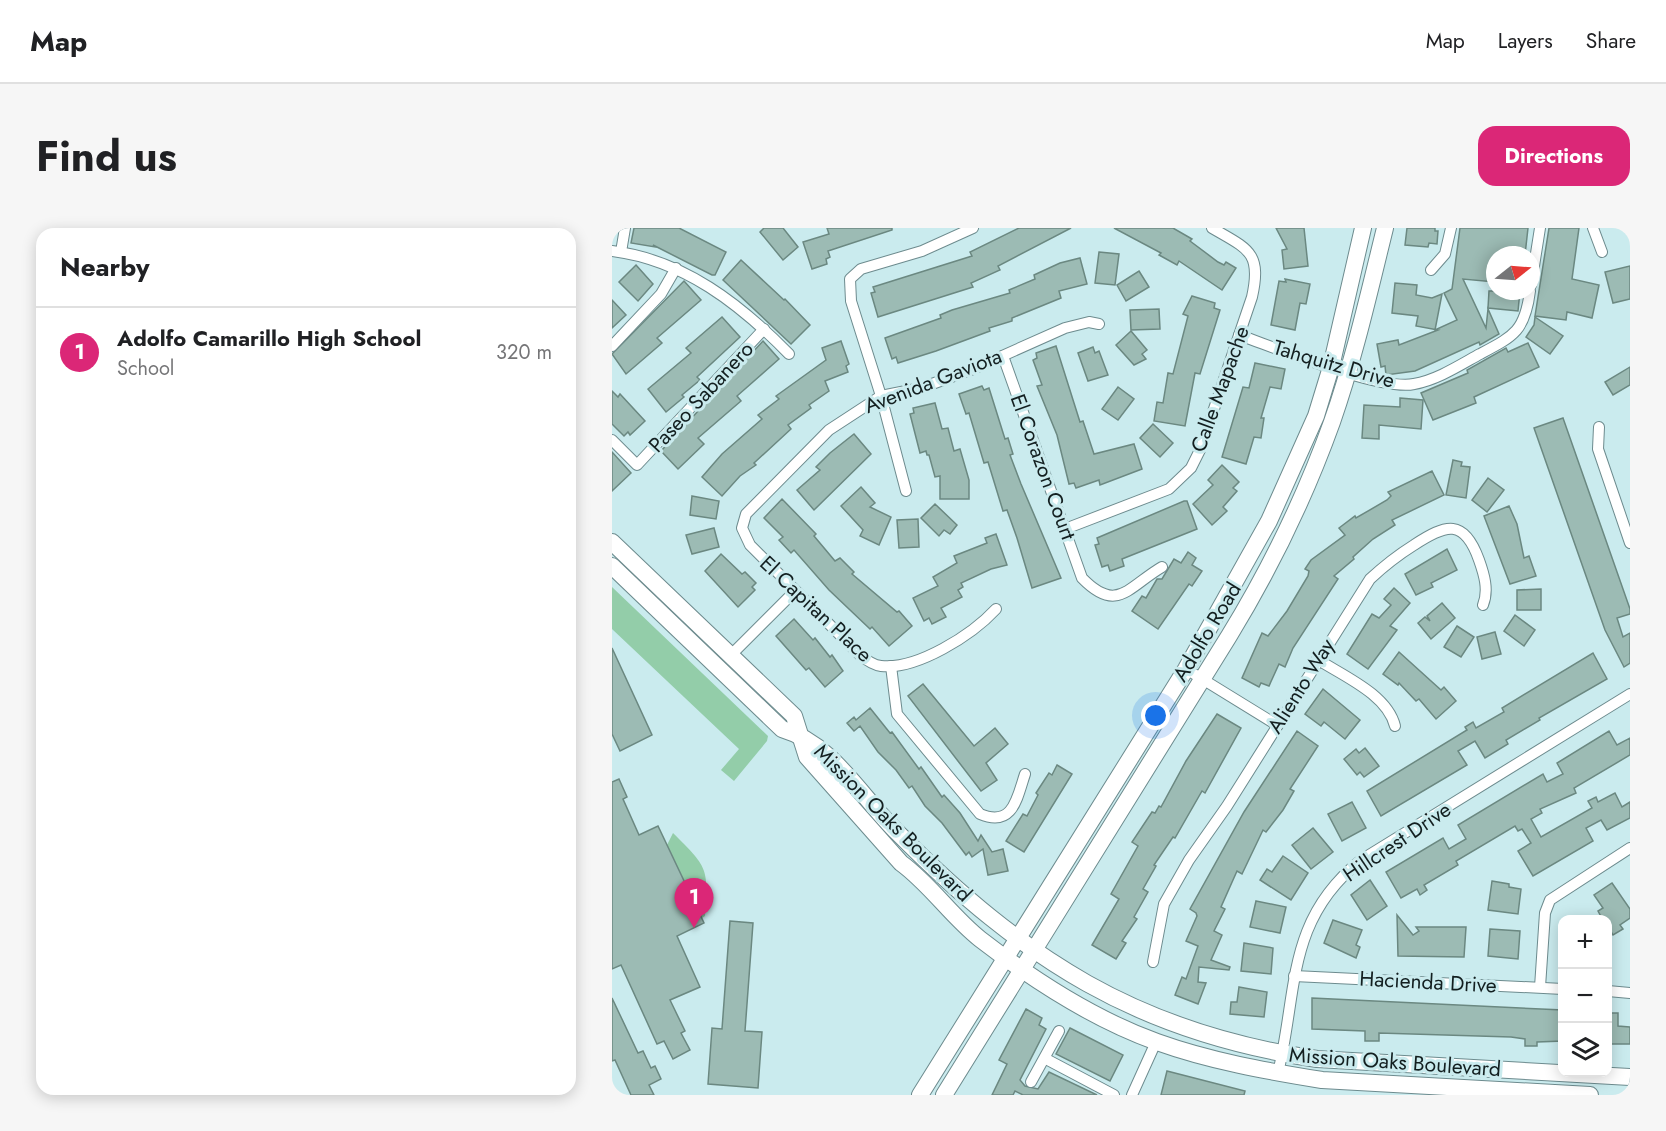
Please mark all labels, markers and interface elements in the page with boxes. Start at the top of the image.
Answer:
text: Map [30,21,87,62]
text: Map [1426,26,1465,56]
text: Layers [1498,26,1553,56]
text: Share [1586,26,1636,56]
text: Find us [36,126,177,187]
button: Directions [1478,126,1630,186]
north arrow [1486,246,1540,300]
text: Nearby [60,248,149,286]
text: Adolfo Camarillo High School [117,322,422,354]
street label: Calle Mapache [1183,322,1257,456]
street label: Tahquitz Drive [1270,332,1398,396]
street label: Paseo Sabanero [642,335,760,459]
text: 1 [74,338,85,367]
text: 320 m [496,338,552,367]
street label: Avenida Gaviota [860,341,1006,421]
text: School [117,354,174,383]
street label: El Corazon Court [1003,390,1083,544]
street label: El Capitan Place [753,549,879,669]
street label: Adolfo Road [1166,577,1248,687]
street label: Aliento Way [1260,632,1342,739]
your location [1141,701,1170,730]
street label: Mission Oaks Boulevard [807,737,979,909]
street label: Hillcrest Drive [1337,795,1457,889]
pin: 1 [674,878,713,928]
map controls [1558,915,1612,1077]
button: + [1558,915,1612,969]
street label: Hacienda Drive [1359,963,1498,1001]
button: − [1558,969,1612,1023]
button: layers [1558,1023,1612,1077]
street label: Mission Oaks Boulevard [1288,1040,1502,1084]

